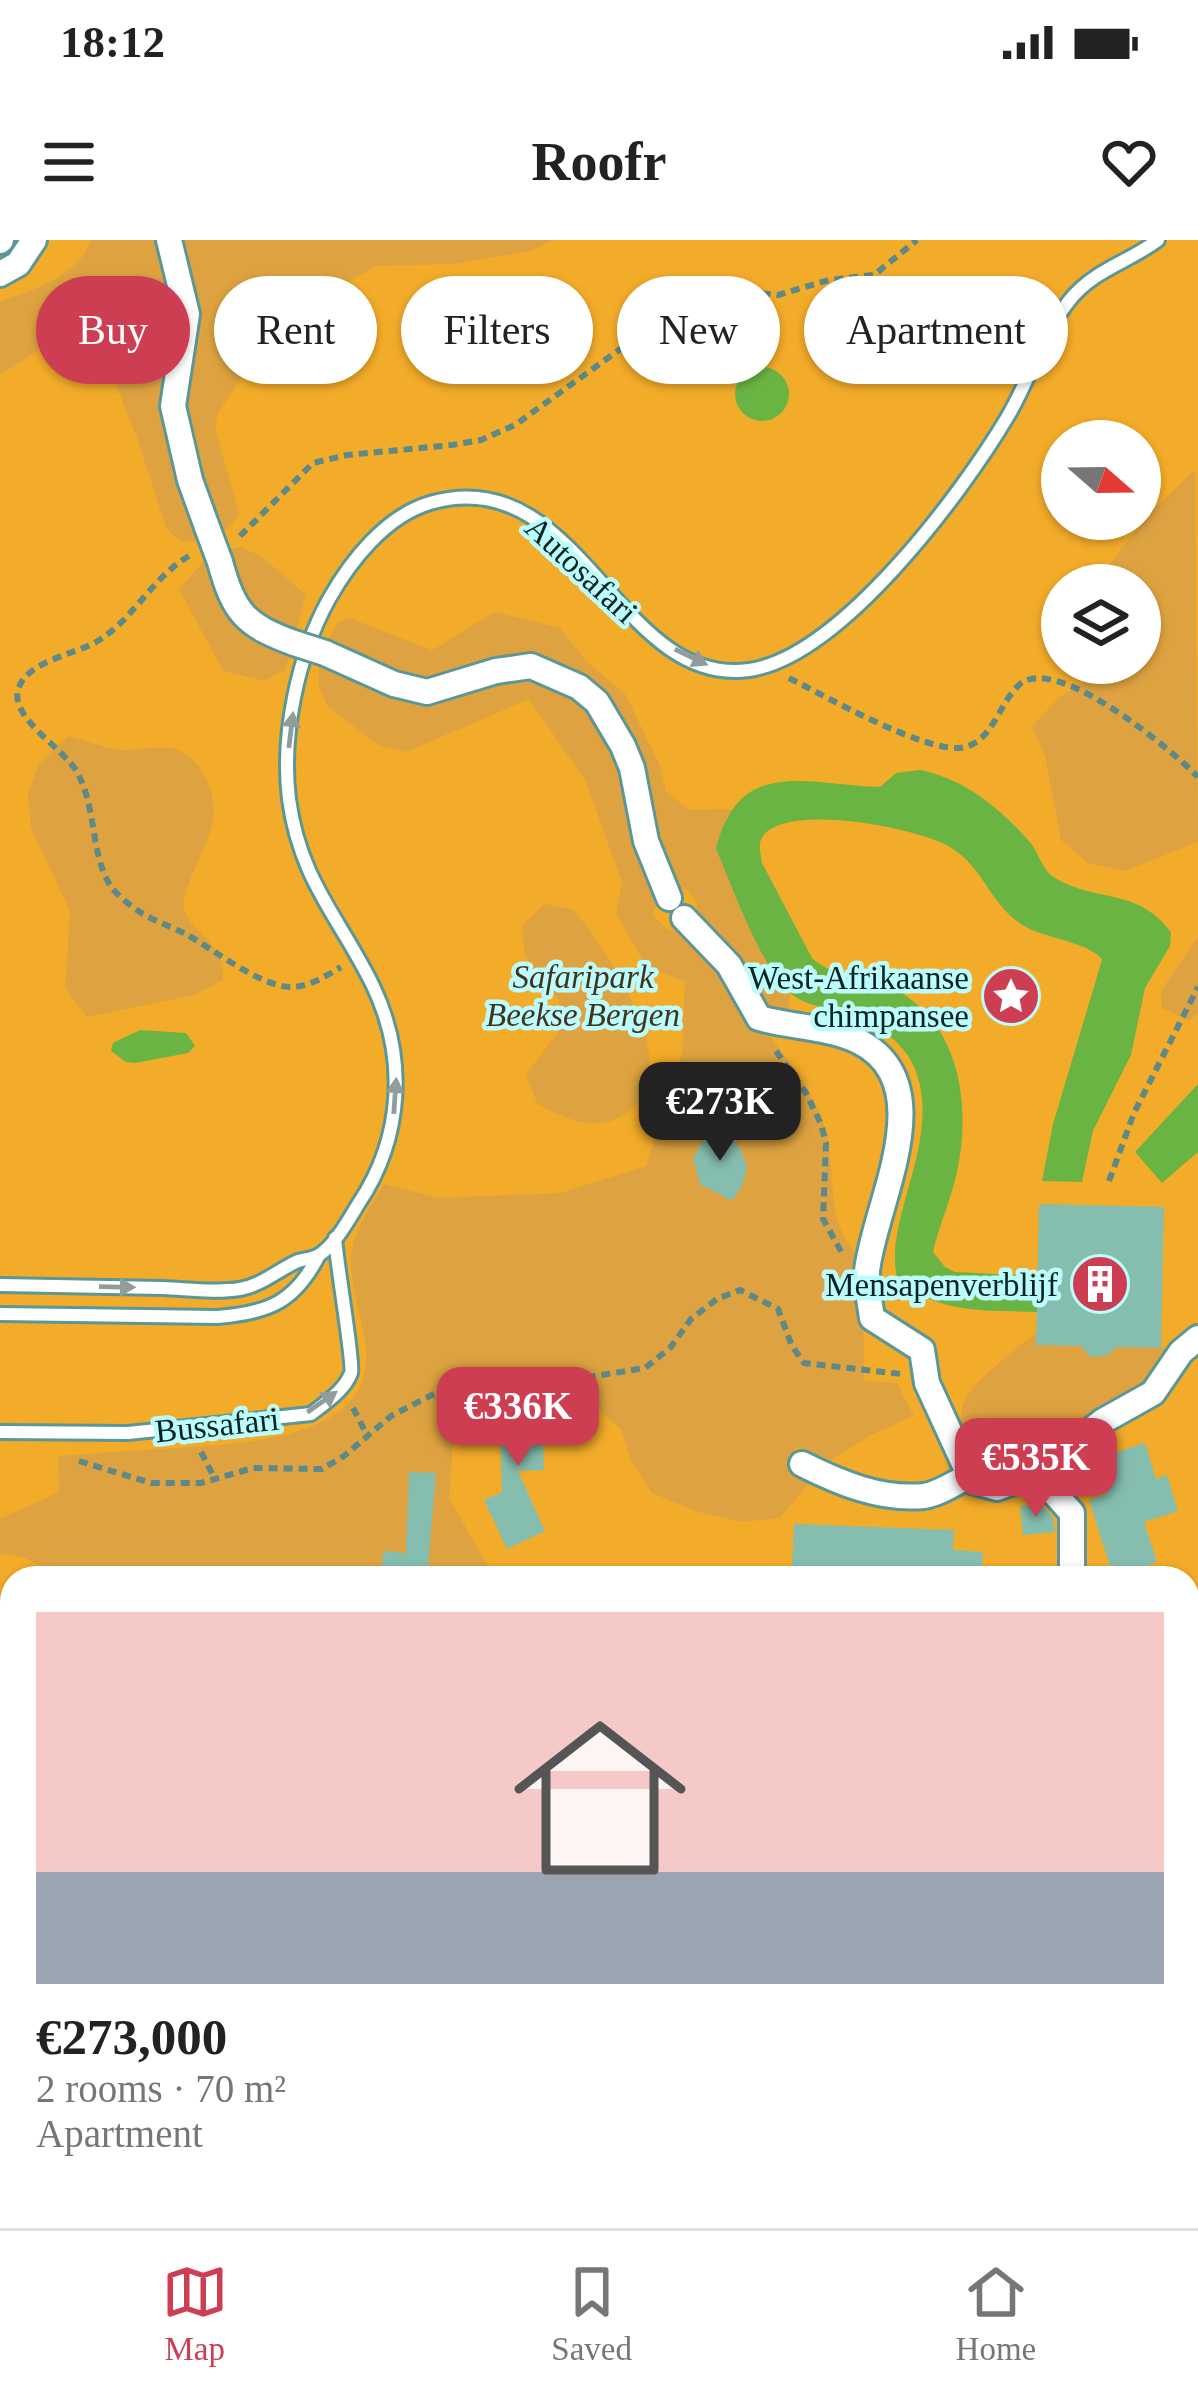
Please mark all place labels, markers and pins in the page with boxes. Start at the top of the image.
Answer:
place label: West-Afrikaanse chimpansee [748,960,969,1034]
place icon: West-Afrikaanse chimpansee [980,965,1042,1027]
pin: €273K [636,1062,804,1164]
building icon: Mensapenverblijf [1069,1253,1131,1315]
place label: Mensapenverblijf [825,1267,1058,1303]
pin: €336K [434,1367,602,1469]
pin: €535K [952,1418,1120,1520]

